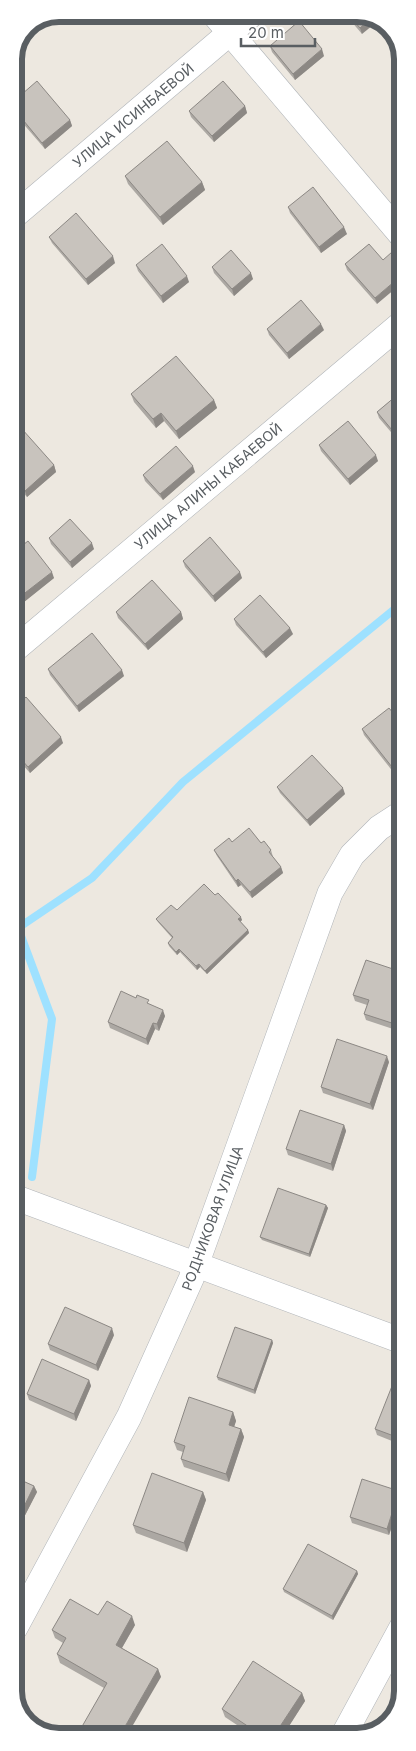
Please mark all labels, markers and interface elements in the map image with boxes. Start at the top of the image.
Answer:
scale bar [241,15,315,47]
text: 20 m [248,23,284,42]
street label: УЛИЦА ИСИНБАЕВОЙ [68,59,197,171]
street label: УЛИЦА АЛИНЫ КАБАЕВОЙ [130,418,285,553]
street label: РОДНИКОВАЯ УЛИЦА [178,1143,246,1293]

